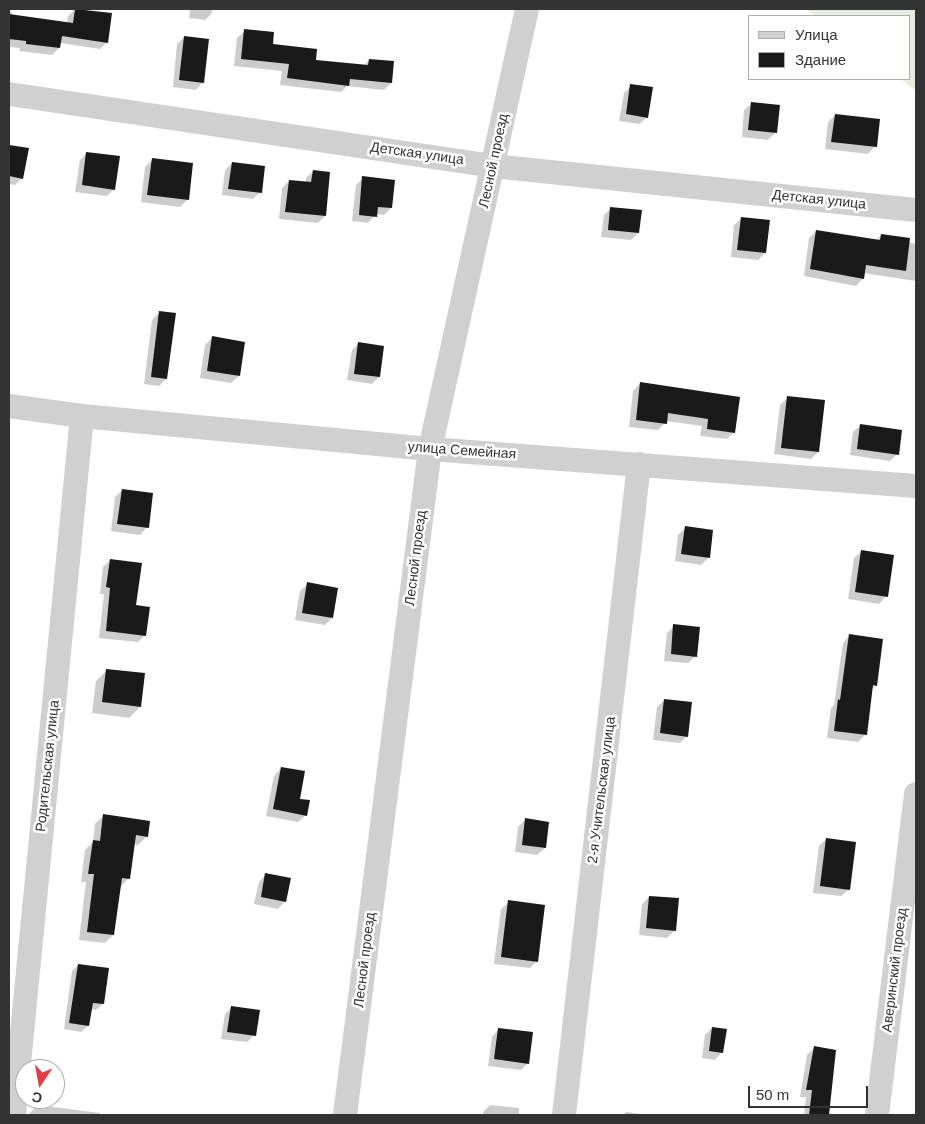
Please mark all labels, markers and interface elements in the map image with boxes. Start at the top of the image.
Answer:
legend [748,15,910,80]
text: Улица [795,26,838,43]
text: Здание [795,51,846,68]
street label: Лесной проезд [476,112,512,210]
street label: Детская улица [369,139,465,169]
street label: Детская улица [771,187,867,213]
street label: улица Семейная [407,439,517,463]
street label: Лесной проезд [402,509,430,607]
street label: Родительская улица [33,699,63,833]
street label: 2-я Учительская улица [585,715,619,865]
street label: Аверинский проезд [879,907,911,1033]
street label: Лесной проезд [351,911,379,1009]
north arrow [15,1059,65,1109]
scale bar [750,1076,870,1108]
text: 50 m [756,1086,789,1103]
text: С [30,1089,44,1107]

